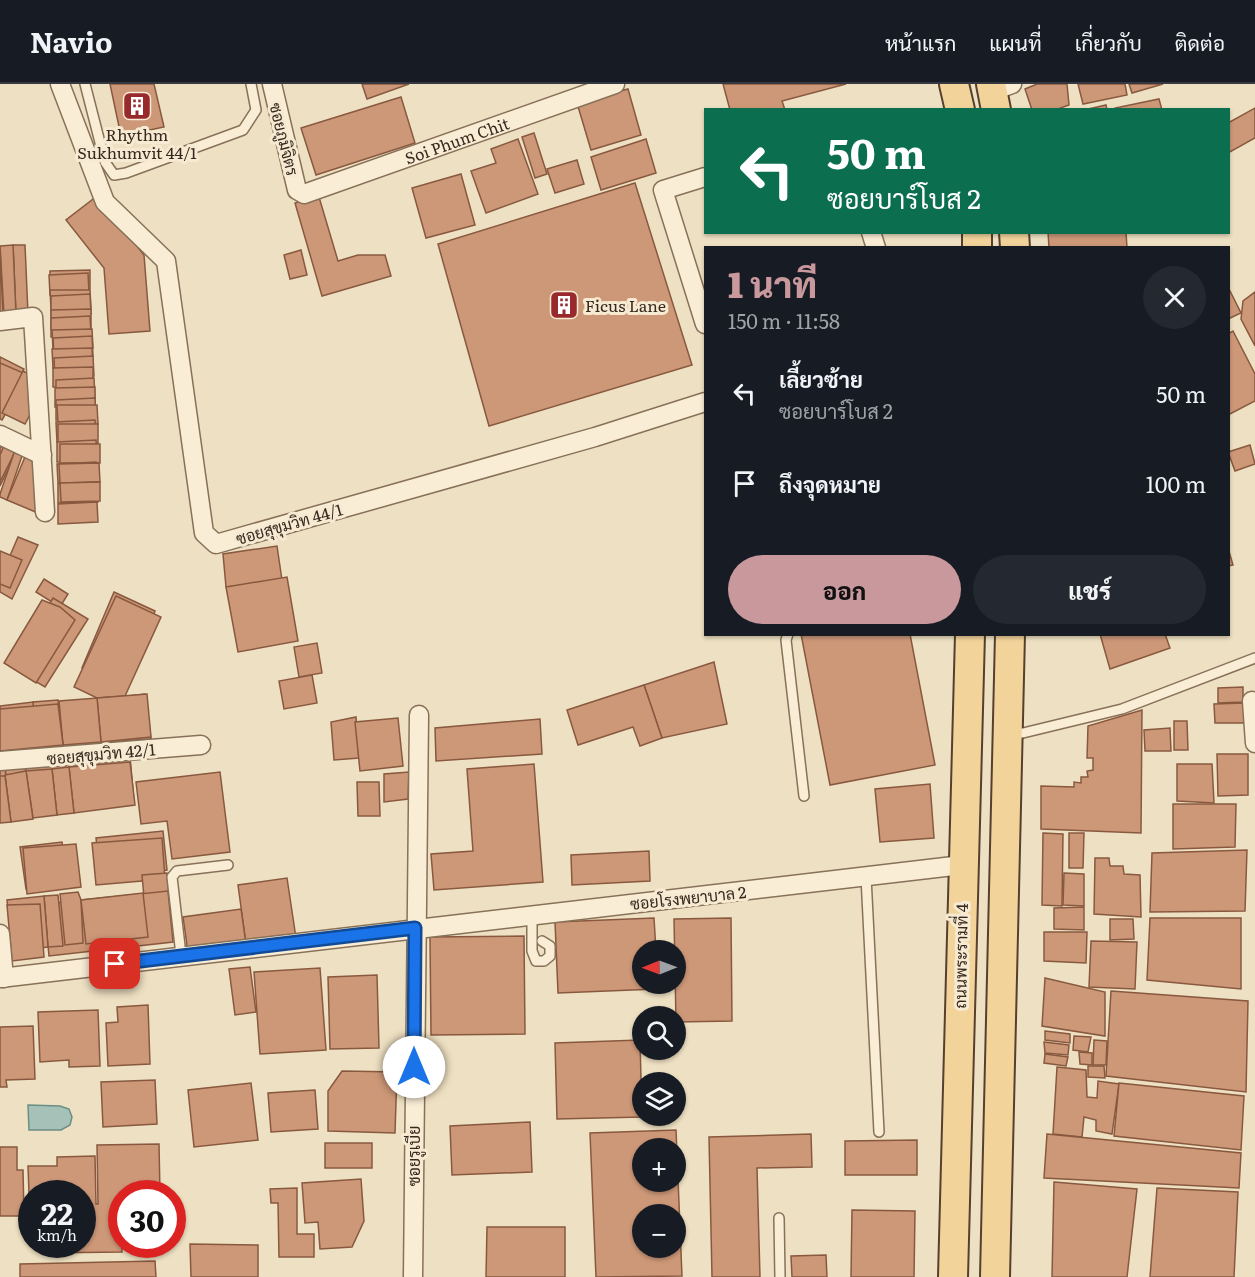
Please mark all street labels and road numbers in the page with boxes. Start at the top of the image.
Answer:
street label: ซอยภูมิจิตร [263,100,306,179]
street label: Soi Phum Chit [401,110,513,169]
street label: ซอยสุขุมวิท 44/1 [233,496,346,551]
street label: ซอยสุขุมวิท 42/1 [46,736,157,771]
street label: ซอยโรงพยาบาล 2 [629,879,747,915]
street label: ถนนพระรามที่ 4 [946,903,973,1009]
street label: ซอยรูเบีย [401,1126,426,1186]

